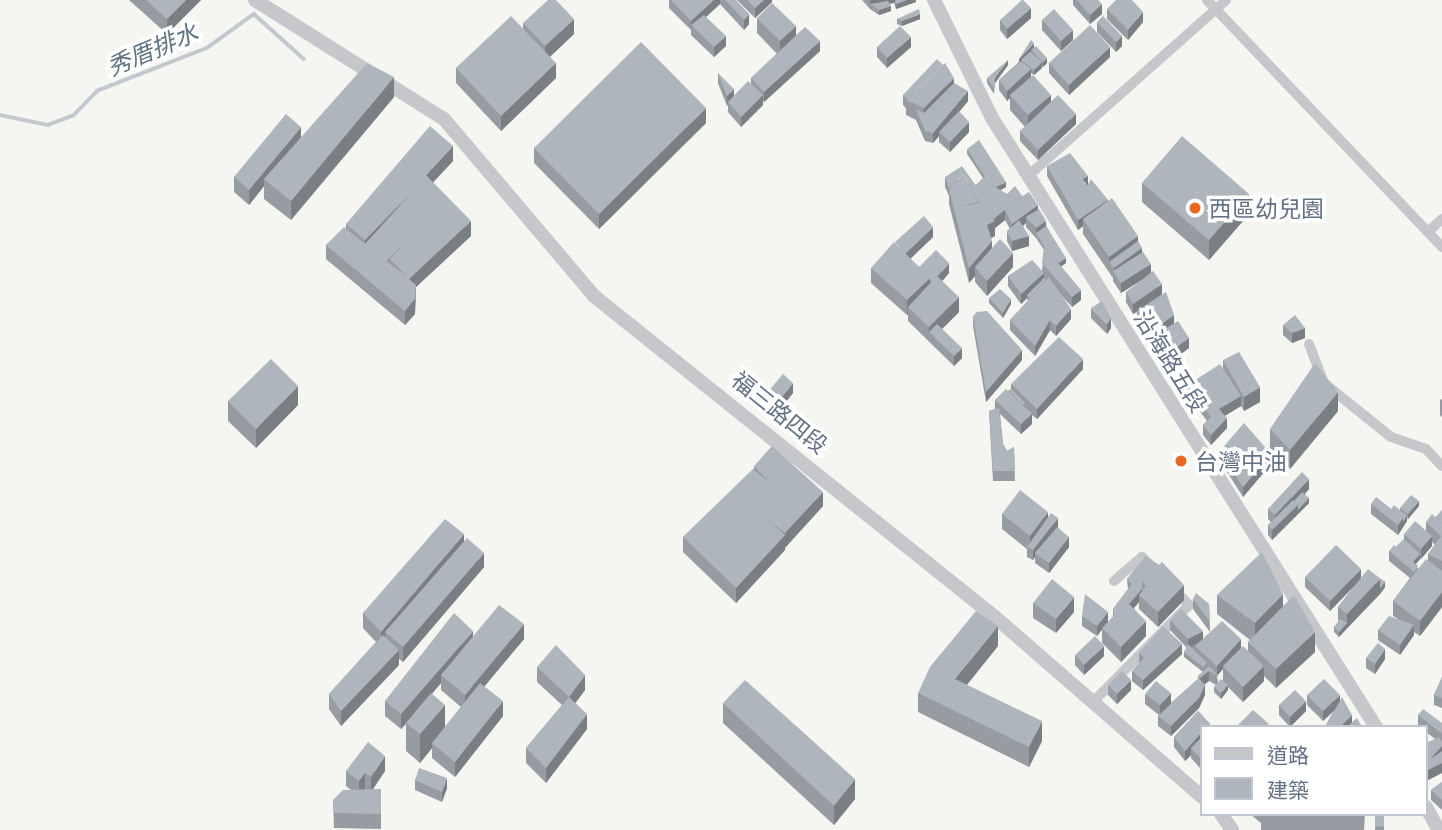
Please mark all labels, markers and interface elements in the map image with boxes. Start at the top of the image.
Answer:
water label: 秀厝排水 [102,17,202,81]
place label: 西區幼兒園 [1209,194,1324,222]
marker: 西區幼兒園 [1187,200,1203,216]
street label: 沿海路五段 [1129,305,1213,417]
street label: 福三路四段 [727,365,833,459]
place label: 台灣中油 [1195,447,1287,475]
marker: 台灣中油 [1173,453,1189,469]
legend [1200,725,1428,816]
text: 道路 [1267,741,1309,769]
text: 建築 [1267,776,1309,804]

